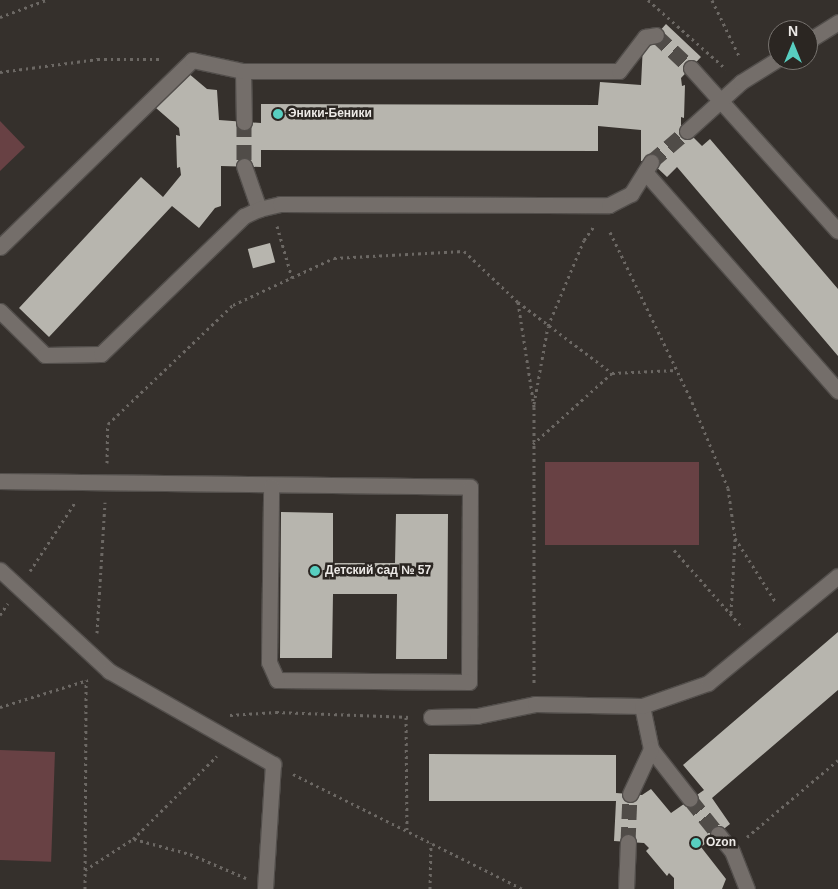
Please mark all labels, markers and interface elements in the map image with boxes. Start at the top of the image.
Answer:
north arrow [768,20,818,70]
text: N [788,23,798,39]
place label: Эники-Беники [288,107,372,121]
marker: Эники-Беники [272,108,284,120]
place label: Детский сад № 57 [325,564,431,578]
marker: Детский сад № 57 [309,565,321,577]
place label: Ozon [706,836,736,850]
marker: Ozon [690,837,702,849]

